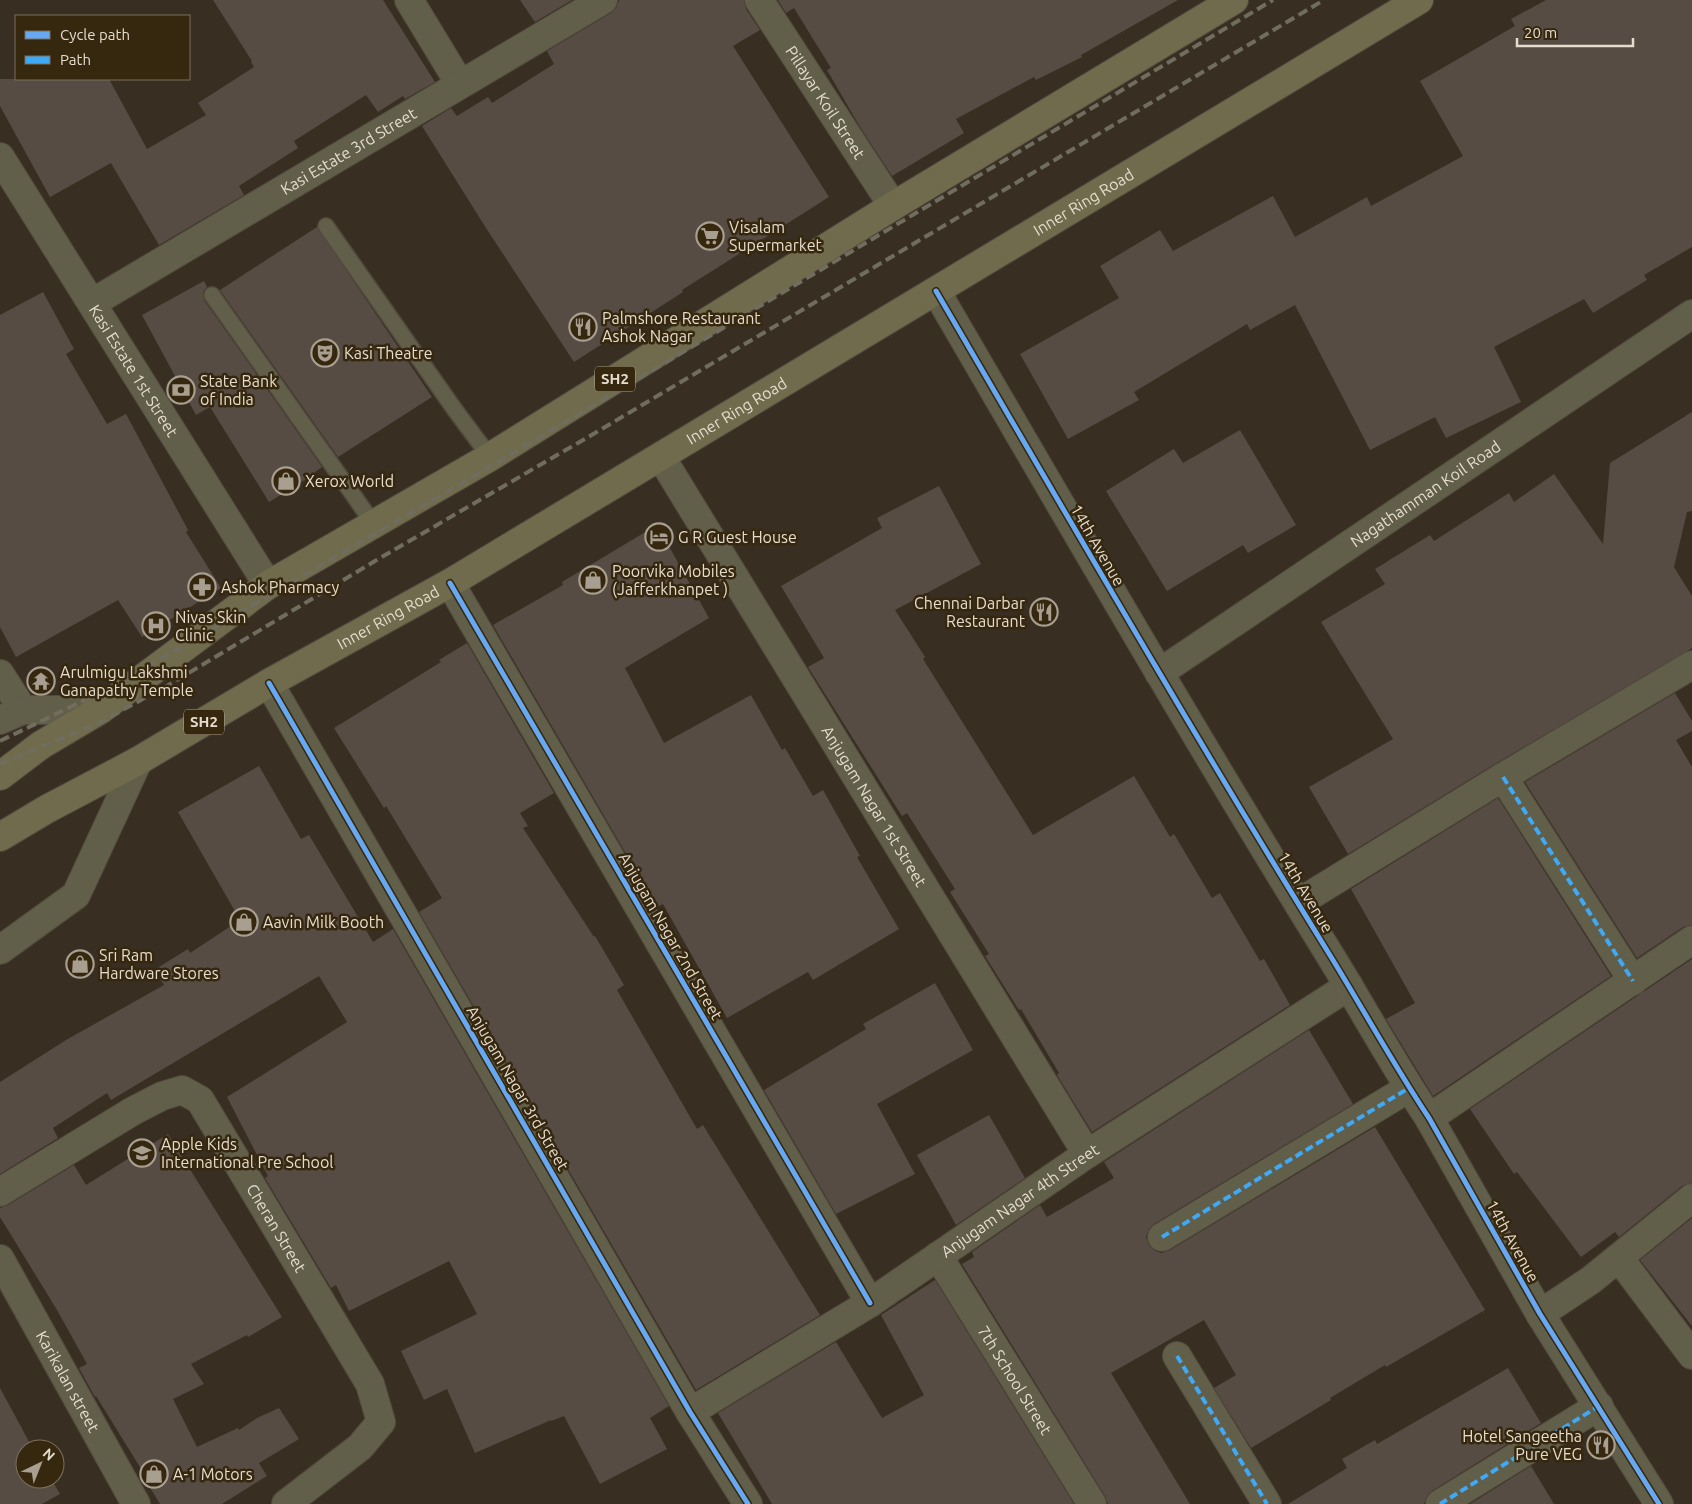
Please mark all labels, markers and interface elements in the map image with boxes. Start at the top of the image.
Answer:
legend [15,15,190,80]
scale bar [1517,15,1633,47]
text: 20 m [1524,24,1557,41]
text: Cycle path [60,26,130,43]
street label: Pillayar Koil Street [782,42,869,163]
text: Path [60,51,91,68]
street label: Kasi Estate 3rd Street [277,103,420,198]
street label: Inner Ring Road [1030,165,1137,239]
place label: Visalam Supermarket [729,218,823,254]
supermarket icon: Visalam Supermarket [695,221,725,251]
street label: Kasi Estate 1st Street [86,301,182,441]
place label: Palmshore Restaurant Ashok Nagar [602,309,761,345]
restaurant icon: Palmshore Restaurant Ashok Nagar [568,312,598,342]
theatre icon: Kasi Theatre [310,338,340,368]
place label: Kasi Theatre [344,344,433,362]
road number: SH2 [595,366,635,392]
place label: State Bank of India [200,372,277,408]
street label: Inner Ring Road [683,374,790,448]
bank icon: State Bank of India [166,375,196,405]
street label: Nagathamman Koil Road [1347,437,1504,551]
shop icon: Xerox World [271,466,301,496]
place label: Xerox World [305,472,394,490]
street label: 14th Avenue [1067,501,1129,589]
hotel icon: G R Guest House [644,522,674,552]
place label: G R Guest House [678,528,797,546]
place label: Poorvika Mobiles (Jafferkhanpet ) [612,562,735,599]
shop icon: Poorvika Mobiles (Jafferkhanpet ) [578,565,608,595]
pharmacy icon: Ashok Pharmacy [187,572,217,602]
place label: Ashok Pharmacy [221,578,339,596]
street label: Inner Ring Road [334,582,442,653]
place label: Chennai Darbar Restaurant [914,594,1026,630]
restaurant icon: Chennai Darbar Restaurant [1029,597,1059,627]
place label: Nivas Skin Clinic [175,608,246,644]
hospital icon: Nivas Skin Clinic [141,611,171,641]
place label: Arulmigu Lakshmi Ganapathy Temple [60,663,194,699]
temple icon: Arulmigu Lakshmi Ganapathy Temple [26,666,56,696]
road number: SH2 [184,710,224,734]
street label: Anjugam Nagar 1st Street [818,722,931,890]
street label: 14th Avenue [1275,848,1337,936]
street label: Anjugam Nagar 2nd Street [616,849,727,1023]
shop icon: Aavin Milk Booth [229,907,259,937]
place label: Aavin Milk Booth [263,913,384,931]
place label: Sri Ram Hardware Stores [99,946,219,982]
shop icon: Sri Ram Hardware Stores [65,949,95,979]
street label: Anjugam Nagar 3rd Street [463,1003,573,1174]
place label: Apple Kids International Pre School [161,1135,333,1171]
school or university icon: Apple Kids International Pre School [127,1138,157,1168]
street label: Anjugam Nagar 4th Street [937,1140,1103,1261]
street label: Cheran Street [243,1181,310,1276]
street label: 14th Avenue [1483,1197,1543,1285]
street label: 7th School Street [975,1322,1056,1438]
street label: Karikalan street [33,1328,104,1436]
place label: Hotel Sangeetha Pure VEG [1462,1427,1582,1463]
restaurant icon: Hotel Sangeetha Pure VEG [1586,1430,1616,1460]
north arrow [15,1439,65,1489]
text: N [40,1445,58,1464]
shop icon: A-1 Motors [139,1459,169,1489]
place label: A-1 Motors [173,1465,253,1483]

